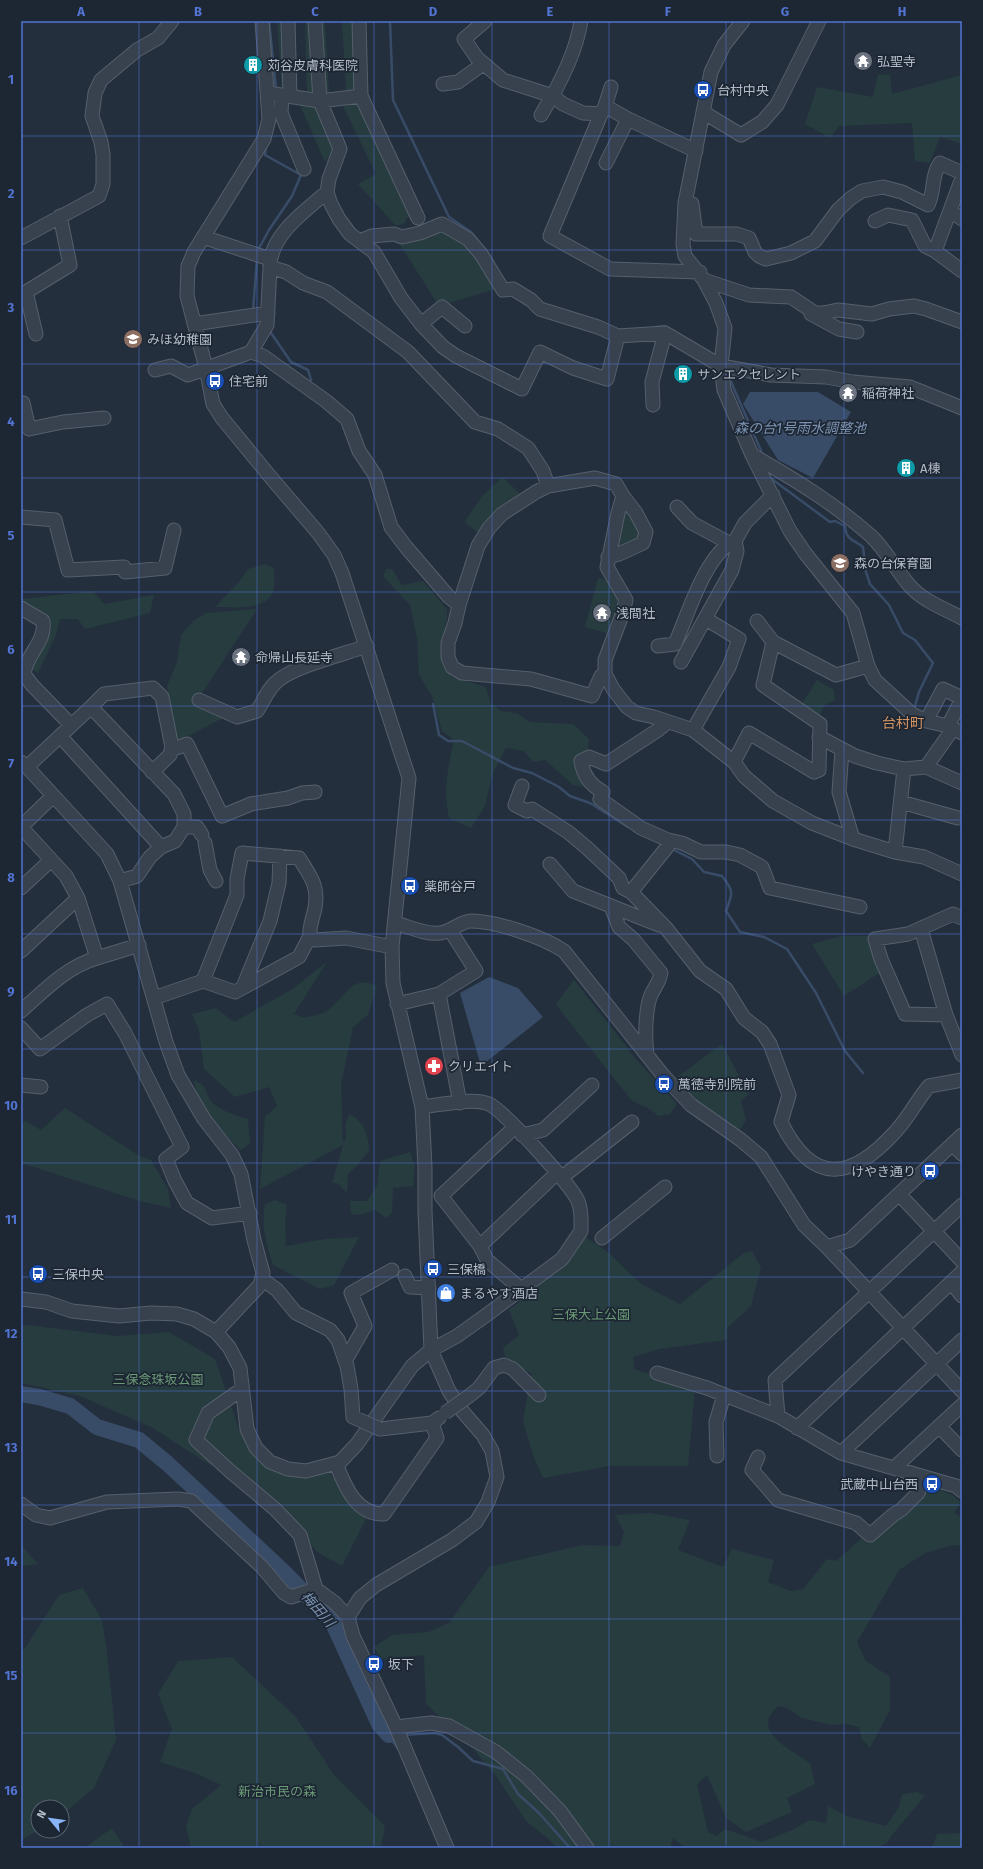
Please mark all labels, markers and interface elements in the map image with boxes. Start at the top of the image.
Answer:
text: A [76,4,85,19]
text: B [194,4,202,19]
text: C [311,4,319,19]
text: D [429,4,438,19]
text: E [547,4,554,19]
text: F [665,4,672,19]
text: G [781,4,789,19]
text: H [898,4,906,19]
temple icon: 弘聖寺 [852,50,874,72]
building icon: 苅谷皮膚科医院 [242,54,264,76]
place label: 弘聖寺 [877,54,916,69]
place label: 苅谷皮膚科医院 [267,58,358,73]
text: 1 [8,72,14,87]
bus stop icon: 台村中央 [692,79,714,101]
place label: 台村中央 [717,83,769,98]
text: 2 [8,186,15,201]
text: 3 [7,300,15,315]
school or university icon: みほ幼稚園 [122,328,144,350]
place label: みほ幼稚園 [147,332,212,347]
building icon: サンエクセレント [672,363,694,385]
place label: サンエクセレント [697,367,801,382]
bus stop icon: 住宅前 [204,370,226,392]
place label: 住宅前 [229,374,268,389]
temple icon: 稲荷神社 [837,382,859,404]
place label: 稲荷神社 [862,386,914,401]
text: 4 [7,414,15,429]
water label: 森の台1号雨水調整池 [734,420,868,437]
building icon: A棟 [895,457,917,479]
place label: A棟 [920,461,940,476]
text: 5 [8,528,15,543]
school or university icon: 森の台保育園 [829,552,851,574]
place label: 森の台保育園 [854,556,932,571]
temple icon: 浅間社 [591,602,613,624]
place label: 浅間社 [616,606,655,621]
text: 6 [7,642,15,657]
temple icon: 命帰山長延寺 [230,646,252,668]
place label: 命帰山長延寺 [255,650,333,665]
district label: 台村町 [882,715,924,732]
text: 7 [8,756,14,771]
text: 8 [7,870,15,885]
bus stop icon: 薬師谷戸 [399,875,421,897]
place label: 薬師谷戸 [424,879,476,894]
text: 9 [7,984,15,999]
pharmacy icon: クリエイト [423,1055,445,1077]
place label: クリエイト [448,1059,513,1074]
bus stop icon: 萬徳寺別院前 [653,1073,675,1095]
place label: 萬徳寺別院前 [678,1077,756,1092]
text: 10 [4,1098,18,1113]
bus stop icon: けやき通り [919,1160,941,1182]
place label: けやき通り [851,1164,916,1179]
text: 11 [5,1212,17,1227]
bus stop icon: 三保橋 [422,1258,444,1280]
place label: 三保橋 [447,1262,486,1277]
bus stop icon: 三保中央 [27,1263,49,1285]
place label: 三保中央 [52,1267,104,1282]
shop icon: まるやす酒店 [435,1282,457,1304]
place label: まるやす酒店 [460,1286,538,1301]
park label: 三保大上公園 [552,1307,630,1322]
text: 12 [5,1326,18,1341]
park label: 三保念珠坂公園 [112,1372,204,1387]
text: 13 [5,1440,18,1455]
bus stop icon: 武蔵中山台西 [921,1473,943,1495]
place label: 武蔵中山台西 [840,1477,918,1492]
text: 14 [4,1554,18,1569]
water label: 梅田川 [297,1588,339,1632]
bus stop icon: 坂下 [363,1653,385,1675]
place label: 坂下 [388,1657,414,1672]
text: 15 [4,1668,18,1683]
text: 16 [4,1783,18,1798]
park label: 新治市民の森 [238,1784,316,1799]
north arrow [30,1799,70,1839]
text: N [34,1808,49,1821]

